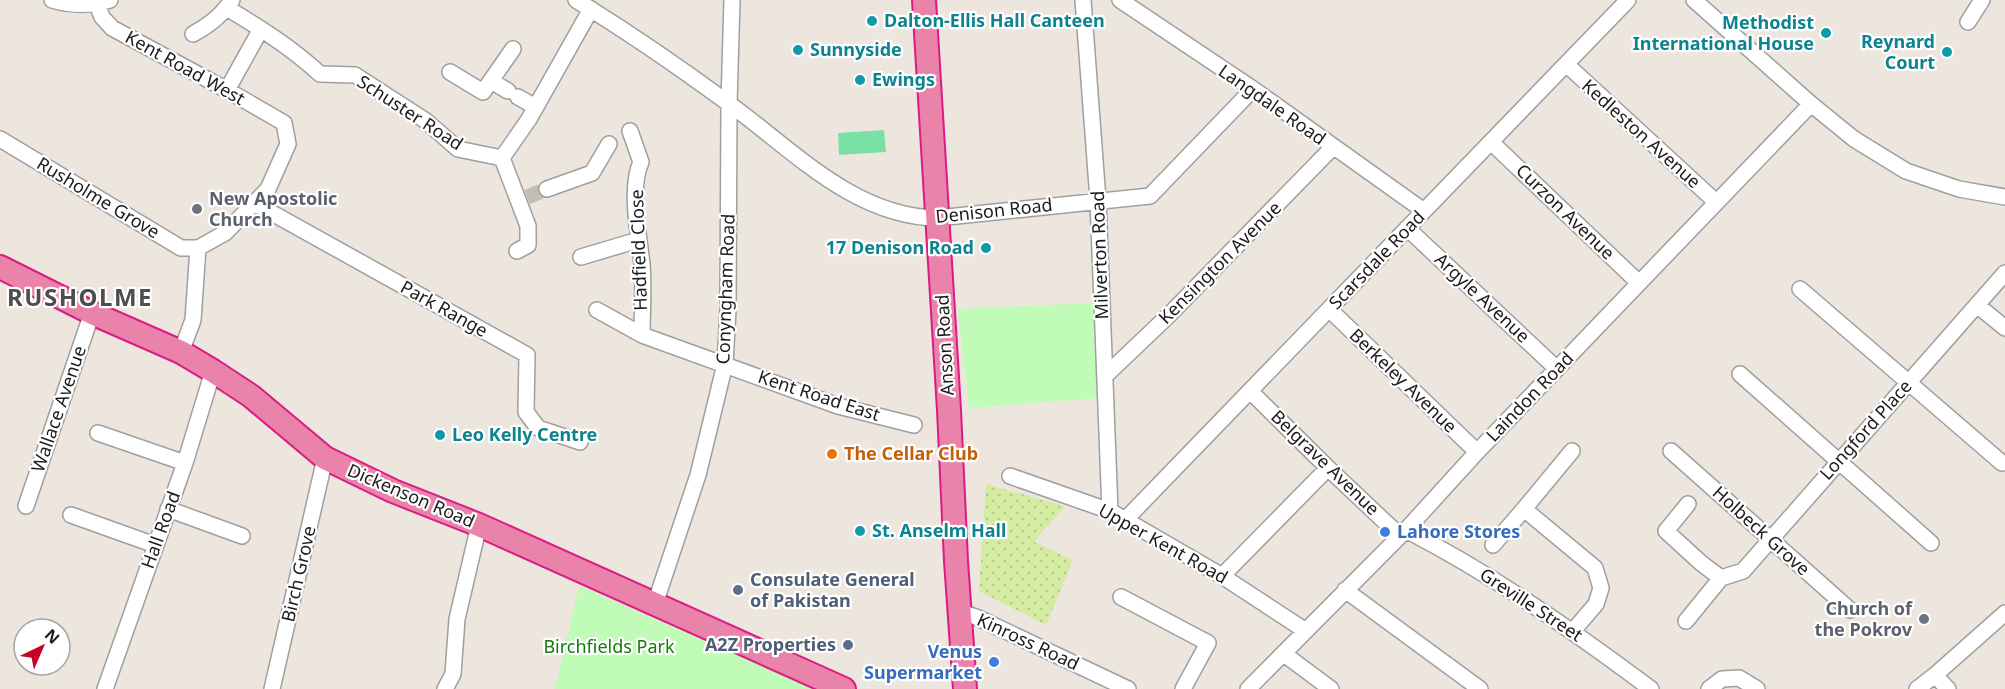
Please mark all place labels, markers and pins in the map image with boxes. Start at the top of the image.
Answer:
place label: Dalton-Ellis Hall Canteen [884,8,1105,32]
place label: Methodist International House [1633,10,1814,55]
marker: Dalton-Ellis Hall Canteen [865,14,879,28]
marker: Methodist International House [1819,26,1833,40]
place label: Reynard Court [1861,29,1935,74]
place label: Sunnyside [810,37,902,61]
marker: Sunnyside [791,43,805,57]
marker: Reynard Court [1940,45,1954,59]
place label: Ewings [872,67,935,91]
marker: Ewings [853,73,867,87]
place label: New Apostolic Church [209,186,337,231]
marker: New Apostolic Church [190,202,204,216]
place label: 17 Denison Road [826,235,974,259]
marker: 17 Denison Road [979,241,993,255]
place label: Leo Kelly Centre [452,422,597,446]
marker: Leo Kelly Centre [433,428,447,442]
place label: The Cellar Club [844,441,978,465]
marker: The Cellar Club [825,447,839,461]
place label: St. Anselm Hall [872,518,1006,542]
place label: Lahore Stores [1397,519,1520,543]
marker: St. Anselm Hall [853,524,867,538]
marker: Lahore Stores [1378,525,1392,539]
place label: Consulate General of Pakistan [750,567,915,612]
marker: Consulate General of Pakistan [731,583,745,597]
place label: Church of the Pokrov [1815,596,1913,641]
marker: Church of the Pokrov [1917,612,1931,626]
place label: A2Z Properties [705,632,836,656]
marker: A2Z Properties [841,638,855,652]
place label: Venus Supermarket [864,639,982,684]
marker: Venus Supermarket [987,655,1001,669]

